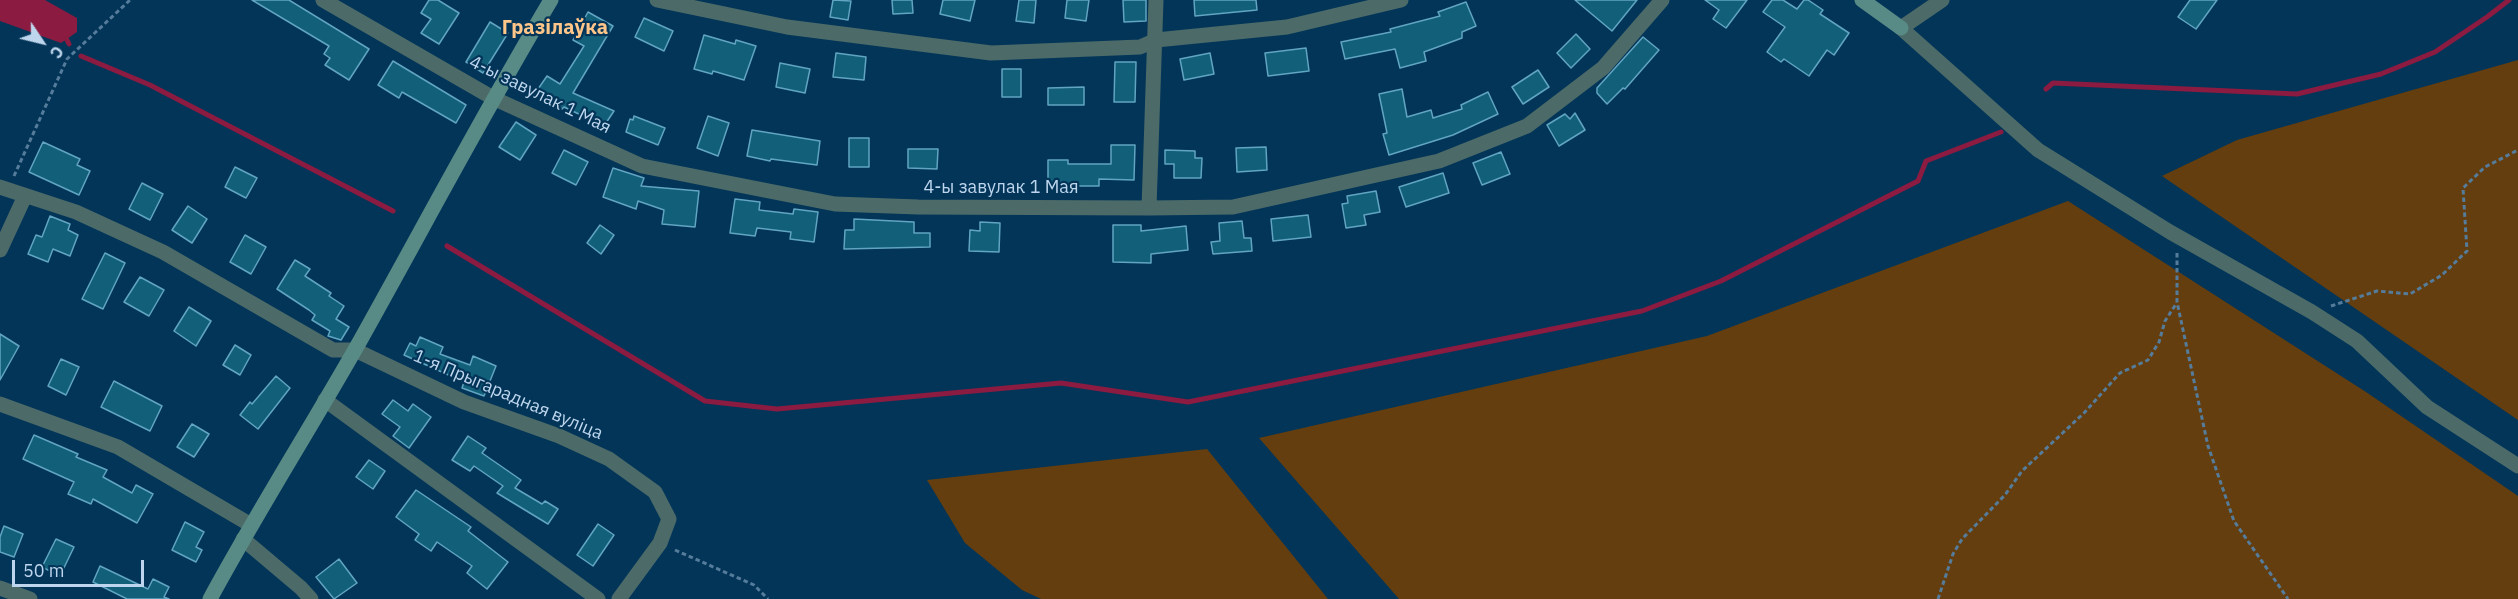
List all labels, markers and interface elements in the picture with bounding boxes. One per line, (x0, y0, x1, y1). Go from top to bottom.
north arrow (12, 12, 72, 72)
district label: Гразілаўка (502, 16, 608, 40)
text: С (46, 42, 68, 62)
street label: 4-ы завулак 1 Мая (466, 51, 614, 139)
street label: 4-ы завулак 1 Мая (923, 177, 1079, 199)
street label: 1-я Прыгарадная вуліца (410, 345, 606, 445)
scale bar (15, 548, 147, 586)
text: 50 m (23, 559, 65, 582)

